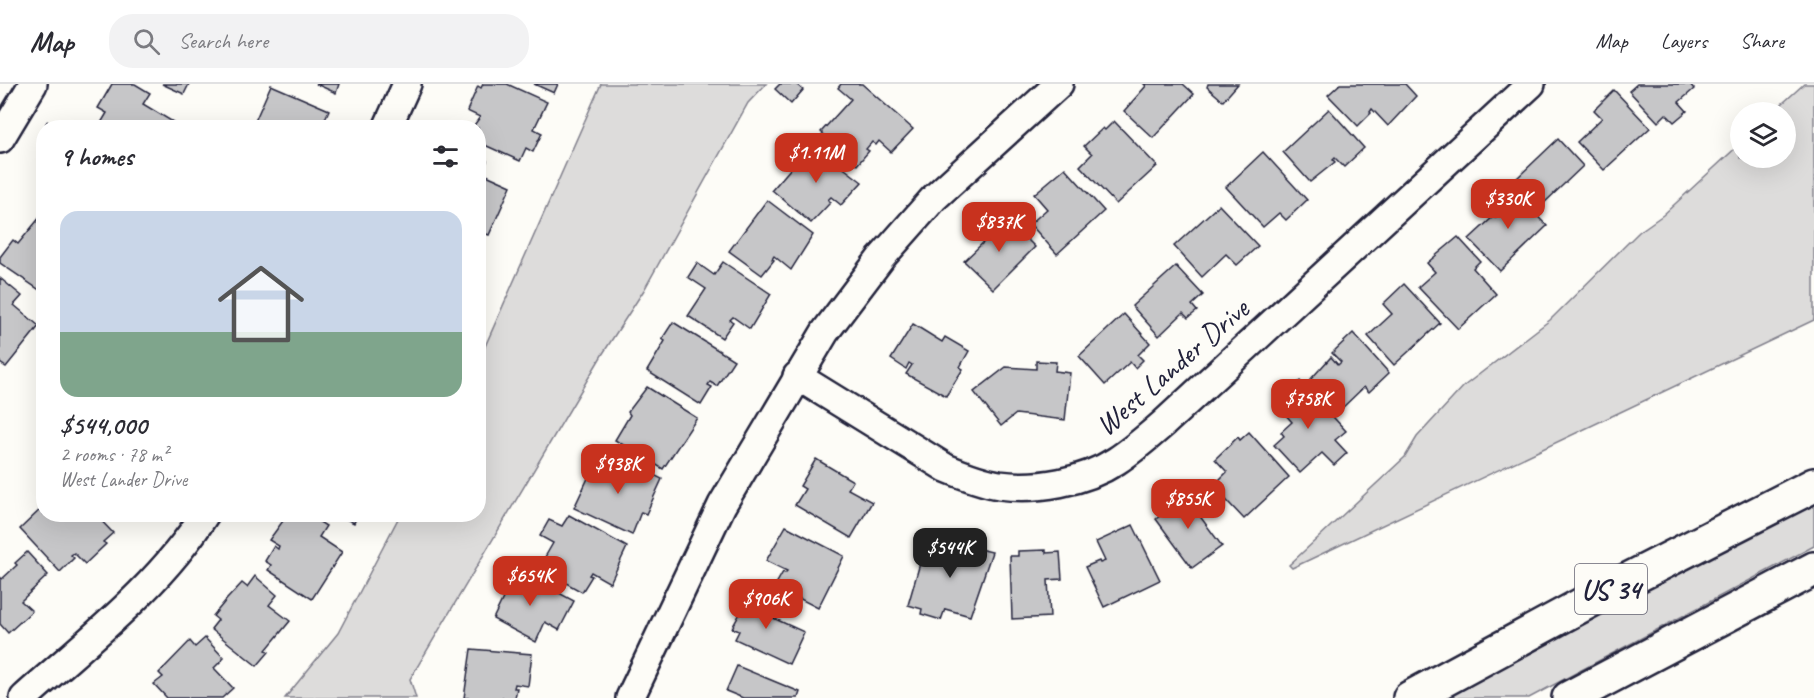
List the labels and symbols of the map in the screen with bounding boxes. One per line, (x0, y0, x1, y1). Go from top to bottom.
pin: $1.11M (767, 133, 865, 184)
pin: $330K (1466, 179, 1550, 230)
pin: $837K (957, 202, 1041, 253)
street label: West Lander Drive (1088, 289, 1258, 444)
pin: $758K (1266, 379, 1350, 430)
pin: $938K (576, 444, 660, 495)
pin: $855K (1146, 479, 1230, 530)
pin: $544K (908, 528, 992, 579)
pin: $654K (488, 556, 572, 607)
road number: US 34 (1575, 564, 1647, 614)
pin: $906K (724, 579, 808, 630)

